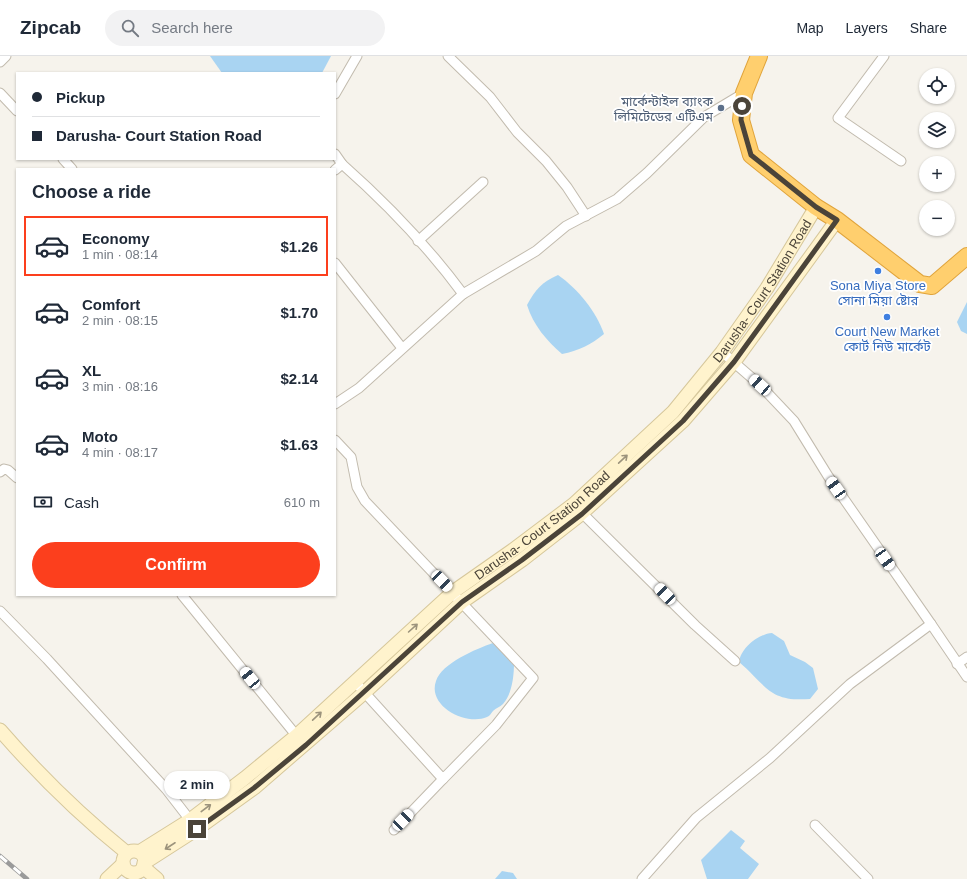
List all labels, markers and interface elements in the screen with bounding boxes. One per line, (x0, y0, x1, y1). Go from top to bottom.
search box (105, 10, 385, 46)
text: Zipcab (20, 17, 81, 38)
icon: search (119, 17, 141, 39)
text: Search here (151, 19, 233, 36)
text: Map (796, 20, 824, 36)
text: Layers (846, 20, 888, 36)
text: Share (910, 20, 947, 36)
map controls (919, 68, 955, 236)
button: locate (919, 68, 955, 104)
text: Pickup (56, 89, 105, 106)
place label: মার্কেন্টাইল ব্যাংক লিমিটেডের এটিএম (613, 94, 714, 124)
route start (733, 97, 751, 115)
marker: মার্কেন্টাইল ব্যাংক লিমিটেডের এটিএম (716, 103, 726, 113)
button: layers (919, 112, 955, 148)
text: Darusha- Court Station Road (56, 127, 262, 144)
button: + (919, 156, 955, 192)
text: Choose a ride (32, 182, 151, 202)
button: − (919, 200, 955, 236)
street label: Darusha- Court Station Road (709, 217, 814, 365)
icon: car (34, 228, 70, 264)
text: Economy (82, 230, 150, 247)
text: $1.26 (280, 238, 318, 255)
text: 1 min · 08:14 (82, 247, 158, 262)
marker: Sona Miya Store সোনা মিয়া ষ্টোর (873, 266, 883, 276)
place label: Sona Miya Store সোনা মিয়া ষ্টোর (830, 278, 926, 308)
icon: car (34, 294, 70, 330)
text: Comfort (82, 296, 140, 313)
text: $1.70 (280, 304, 318, 321)
marker: Court New Market কোর্ট নিউ মার্কেট (882, 312, 892, 322)
text: 2 min · 08:15 (82, 313, 158, 328)
place label: Court New Market কোর্ট নিউ মার্কেট (835, 324, 940, 354)
icon: car (34, 360, 70, 396)
text: XL (82, 362, 101, 379)
text: $2.14 (280, 370, 318, 387)
car (747, 373, 773, 397)
text: 3 min · 08:16 (82, 379, 158, 394)
icon: car (34, 426, 70, 462)
text: Moto (82, 428, 118, 445)
text: $1.63 (280, 436, 318, 453)
text: 4 min · 08:17 (82, 445, 158, 460)
one-way arrow (618, 454, 628, 463)
street label: Darusha- Court Station Road (471, 467, 613, 582)
car (824, 475, 848, 501)
icon: cash (32, 491, 54, 513)
text: Cash (64, 494, 99, 511)
text: 610 m (284, 495, 320, 510)
button: Confirm (32, 542, 320, 588)
car (873, 546, 897, 572)
car (429, 568, 455, 594)
car (652, 581, 678, 607)
one-way arrow (408, 623, 418, 633)
car (238, 665, 262, 691)
one-way arrow (312, 711, 322, 721)
callout: 2 min (164, 771, 230, 799)
text: 2 min (180, 777, 214, 792)
one-way arrow (201, 804, 212, 812)
car (390, 807, 416, 833)
route end (188, 820, 206, 838)
one-way arrow (165, 842, 176, 850)

